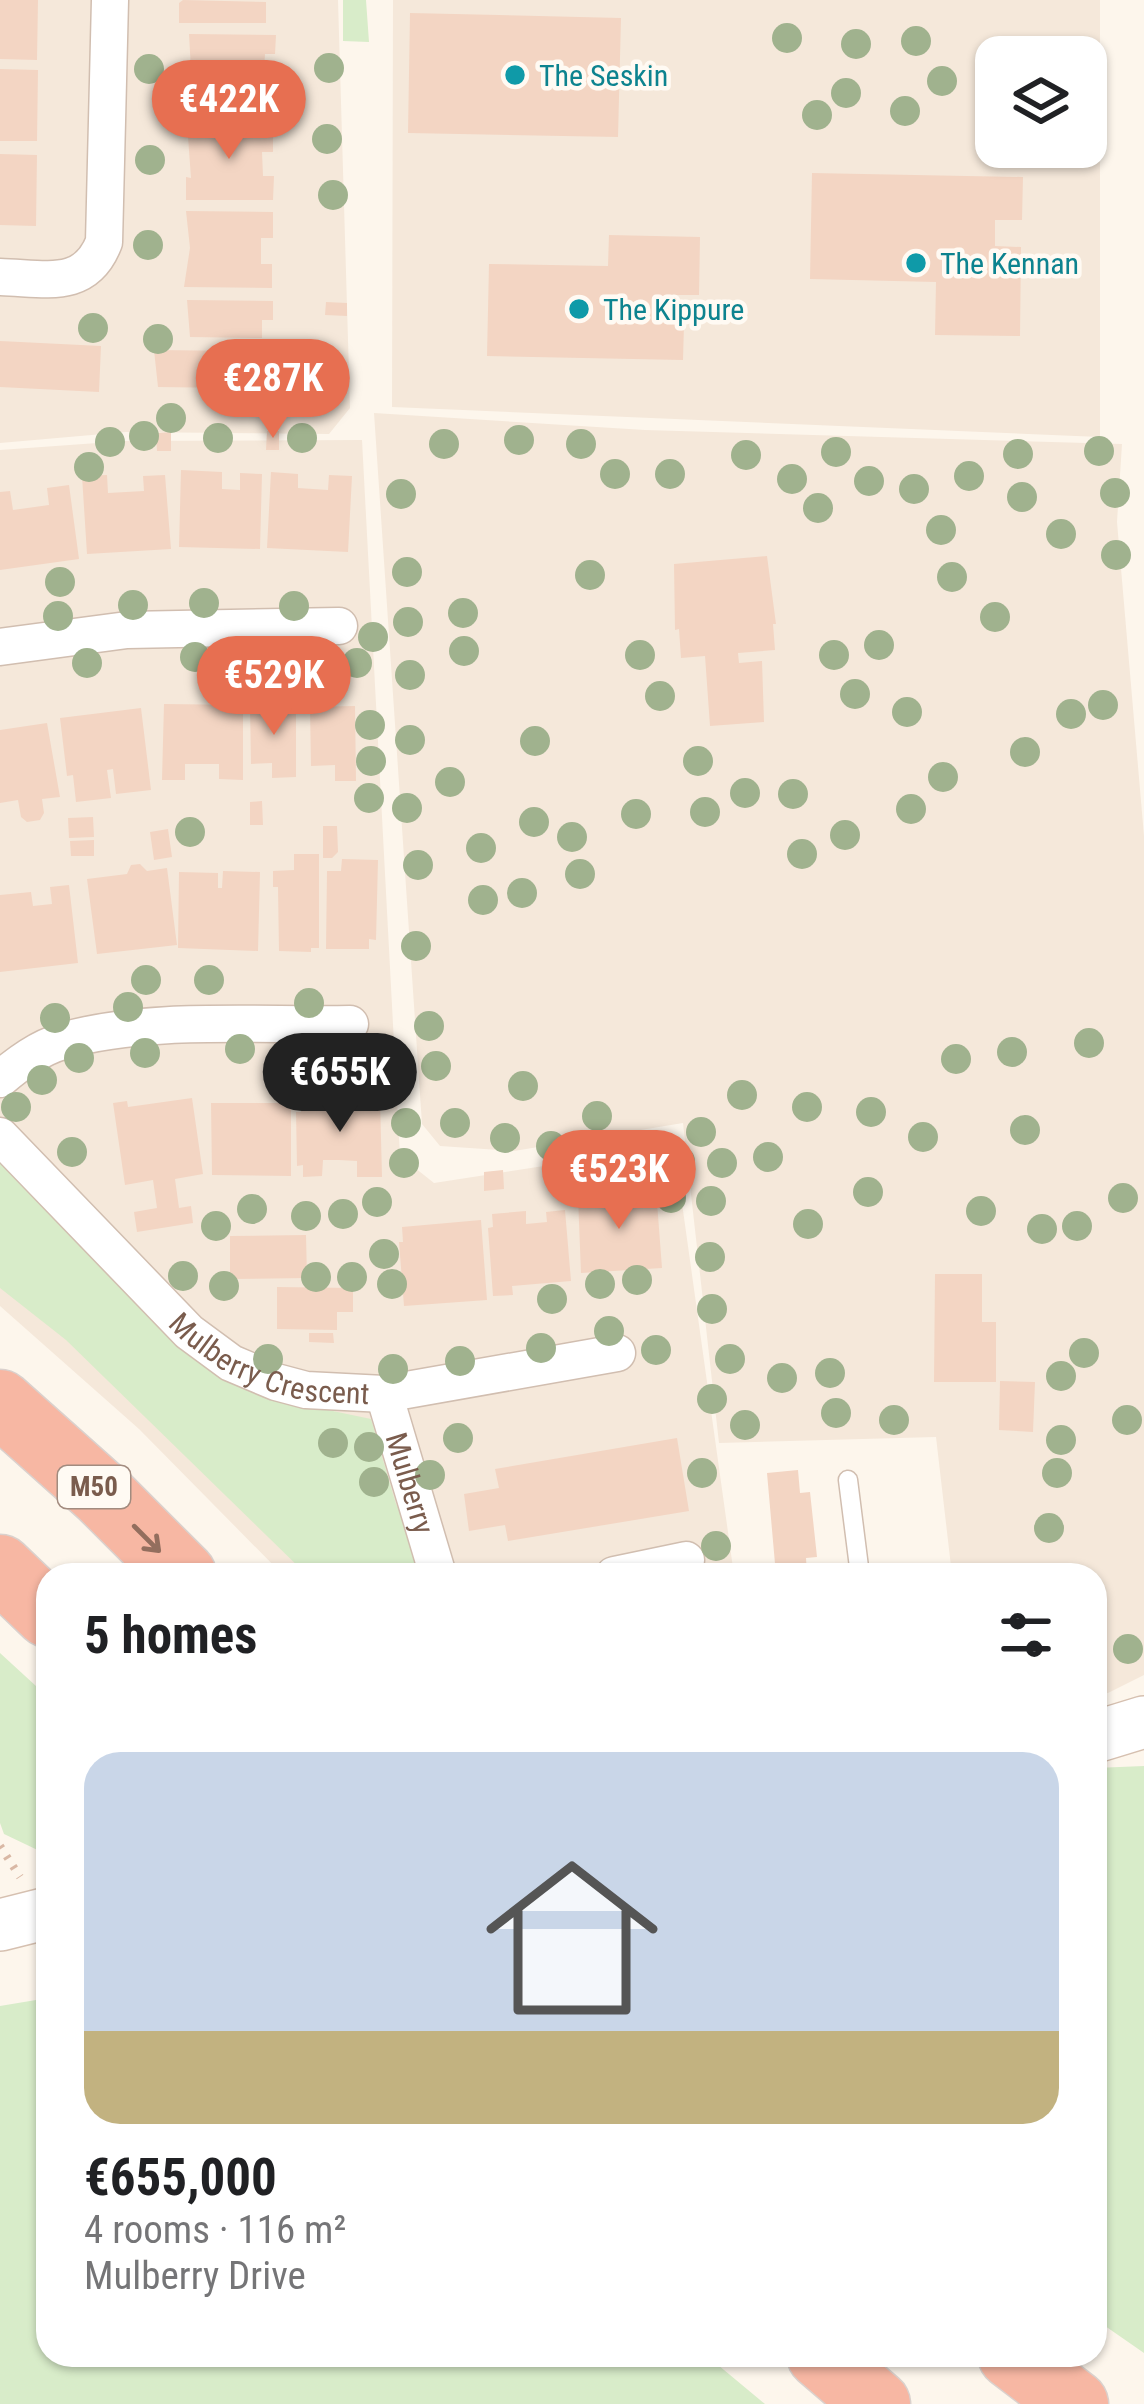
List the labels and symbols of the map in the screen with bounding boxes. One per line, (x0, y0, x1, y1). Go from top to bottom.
place label: The Seskin (539, 58, 668, 93)
pin: €422K (145, 60, 313, 162)
marker: The Seskin (502, 62, 528, 88)
place label: The Kennan (940, 246, 1079, 281)
marker: The Kennan (903, 250, 929, 276)
place label: The Kippure (603, 292, 744, 327)
marker: The Kippure (566, 296, 592, 322)
pin: €287K (189, 339, 357, 441)
pin: €529K (190, 636, 358, 738)
pin: €655K (256, 1033, 424, 1135)
pin: €523K (535, 1130, 703, 1232)
street label: Mulberry Crescent (162, 1305, 370, 1411)
street label: Mulberry (379, 1428, 442, 1538)
road number: M50 (58, 1466, 130, 1508)
one-way arrow (132, 1524, 162, 1554)

